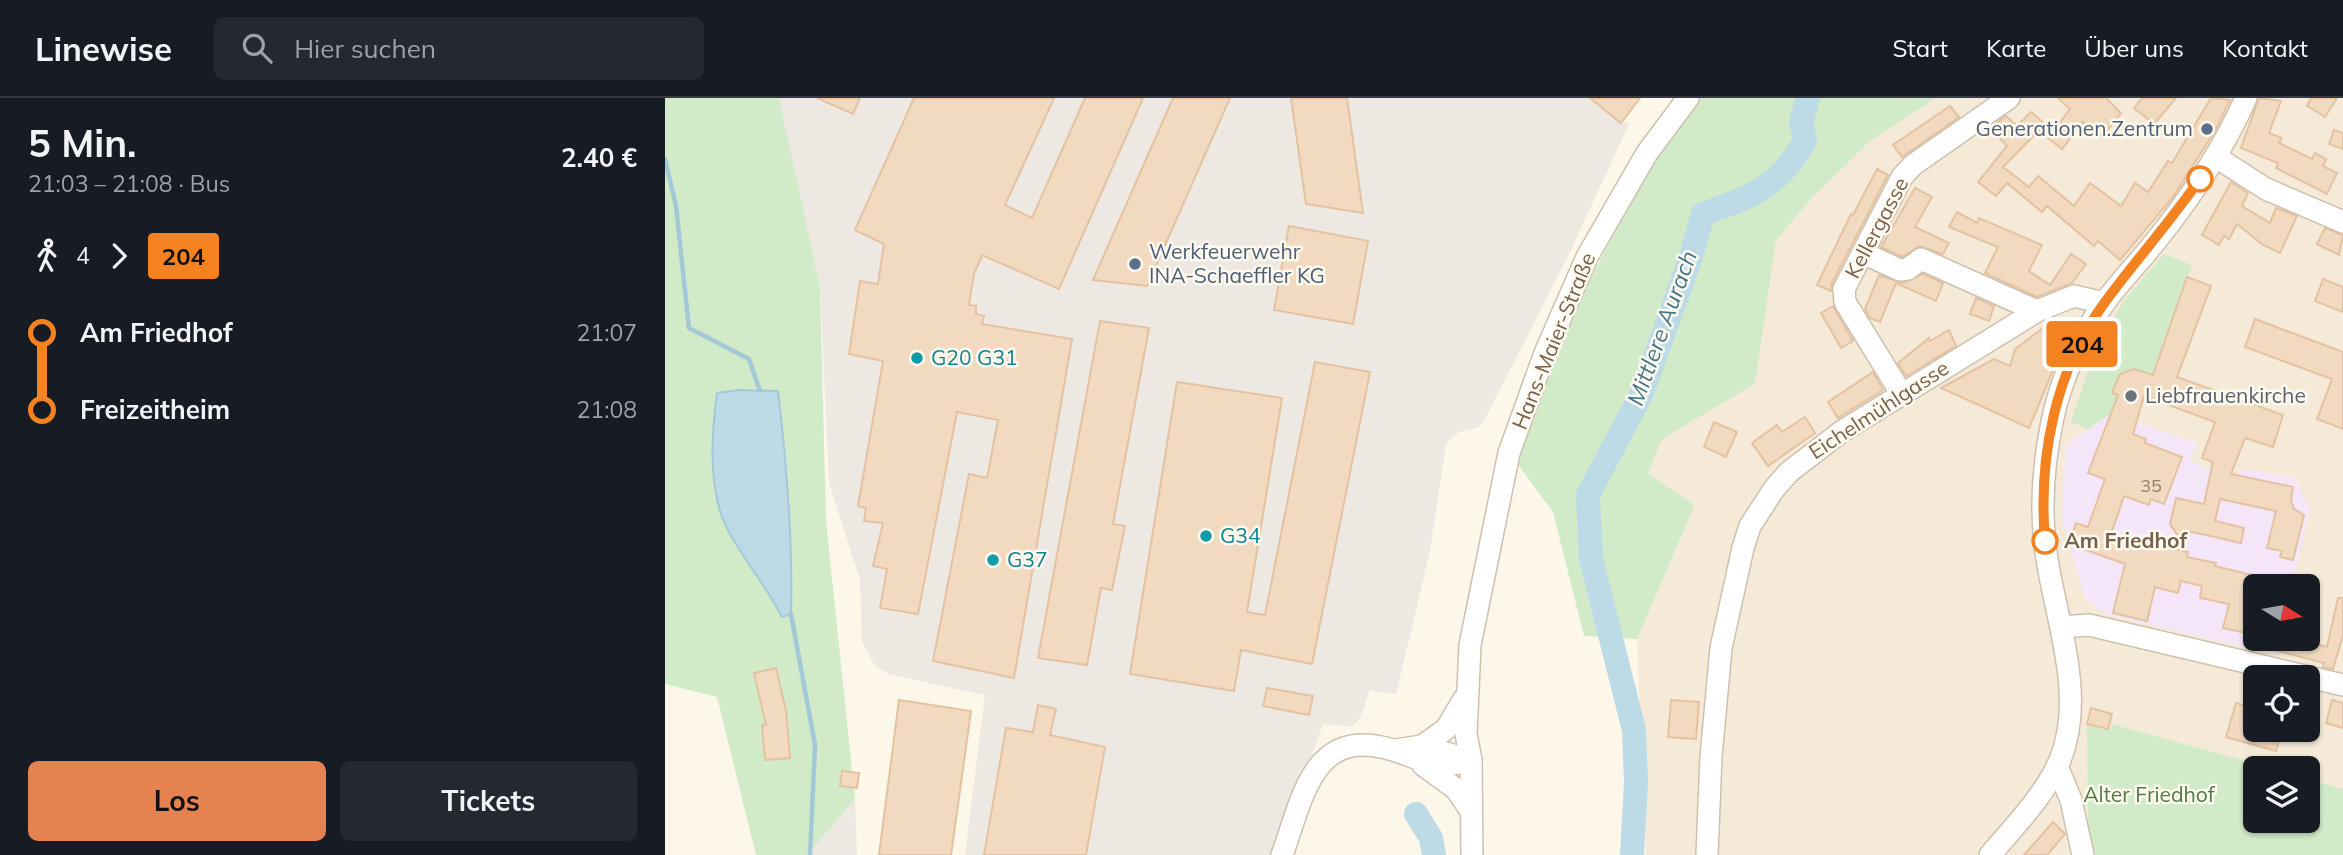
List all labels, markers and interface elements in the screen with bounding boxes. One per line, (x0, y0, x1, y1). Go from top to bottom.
search box (214, 17, 704, 80)
text: Linewise (35, 28, 172, 69)
icon: search (238, 29, 276, 67)
text: Hier suchen (294, 32, 436, 65)
text: Start (1892, 33, 1948, 63)
text: Karte (1986, 33, 2046, 63)
text: Über uns (2084, 33, 2184, 63)
text: Kontakt (2222, 33, 2308, 63)
place label: Generationen.Zentrum (1976, 115, 2193, 141)
text: 5 Min. (28, 119, 137, 167)
marker: Generationen.Zentrum (2199, 121, 2215, 137)
text: 2.40 € (561, 141, 637, 174)
unlabelled marker (2187, 166, 2213, 192)
text: 21:03 – 21:08 · Bus (28, 169, 230, 198)
street label: Kellergasse (1839, 172, 1914, 283)
icon: walk (28, 237, 66, 275)
icon: forward (100, 237, 138, 275)
place label: Werkfeuerwehr INA-Schaeffler KG (1149, 238, 1325, 288)
text: 4 (76, 241, 90, 270)
text: 204 (162, 241, 205, 271)
water label: Mittlere Aurach (1620, 246, 1703, 409)
street label: Hans-Maier-Straße (1506, 248, 1600, 433)
marker: Werkfeuerwehr INA-Schaeffler KG (1127, 256, 1143, 272)
text: Am Friedhof (80, 316, 233, 349)
text: 21:07 (577, 318, 637, 347)
line badge: 204 (2042, 321, 2122, 367)
text: 204 (2060, 329, 2104, 359)
place label: G20 G31 (931, 344, 1018, 370)
marker: G20 G31 (909, 350, 925, 366)
street label: Eichelmühlgasse (1804, 354, 1953, 464)
place label: Liebfrauenkirche (2145, 382, 2306, 408)
marker: Liebfrauenkirche (2123, 388, 2139, 404)
text: Freizeitheim (80, 393, 230, 426)
text: 21:08 (577, 395, 637, 424)
house number: 35 (2140, 474, 2162, 497)
place label: G34 (1220, 522, 1261, 548)
place label: Am Friedhof (2064, 527, 2188, 553)
marker: G34 (1198, 528, 1214, 544)
marker: Am Friedhof (2032, 528, 2058, 554)
place label: G37 (1007, 546, 1048, 572)
marker: G37 (985, 552, 1001, 568)
north arrow (2243, 574, 2321, 651)
map controls (2243, 574, 2320, 833)
button: locate (2243, 665, 2320, 742)
button: layers (2243, 756, 2320, 833)
button: Los (28, 761, 326, 841)
button: Tickets (340, 761, 637, 841)
park label: Alter Friedhof (2083, 781, 2216, 807)

